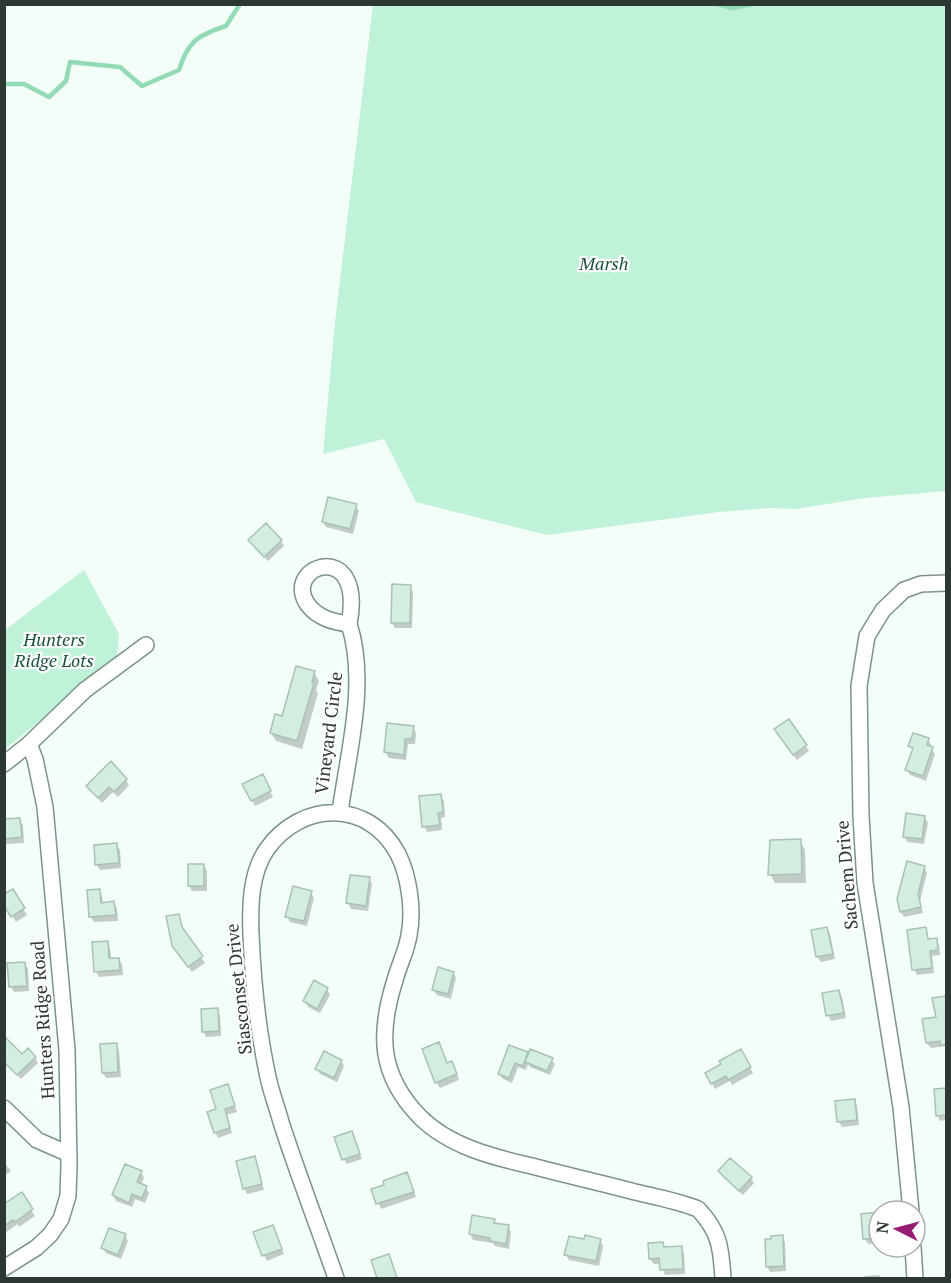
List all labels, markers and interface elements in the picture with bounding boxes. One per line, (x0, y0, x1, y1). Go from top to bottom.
park label: Marsh (578, 251, 629, 275)
park label: Hunters Ridge Lots (13, 627, 94, 672)
street label: Vineyard Circle (309, 670, 347, 796)
street label: Sachem Drive (829, 819, 863, 931)
street label: Siasconset Drive (219, 922, 257, 1056)
street label: Hunters Ridge Road (24, 940, 60, 1100)
north arrow (867, 1199, 927, 1259)
text: N (871, 1220, 894, 1235)

